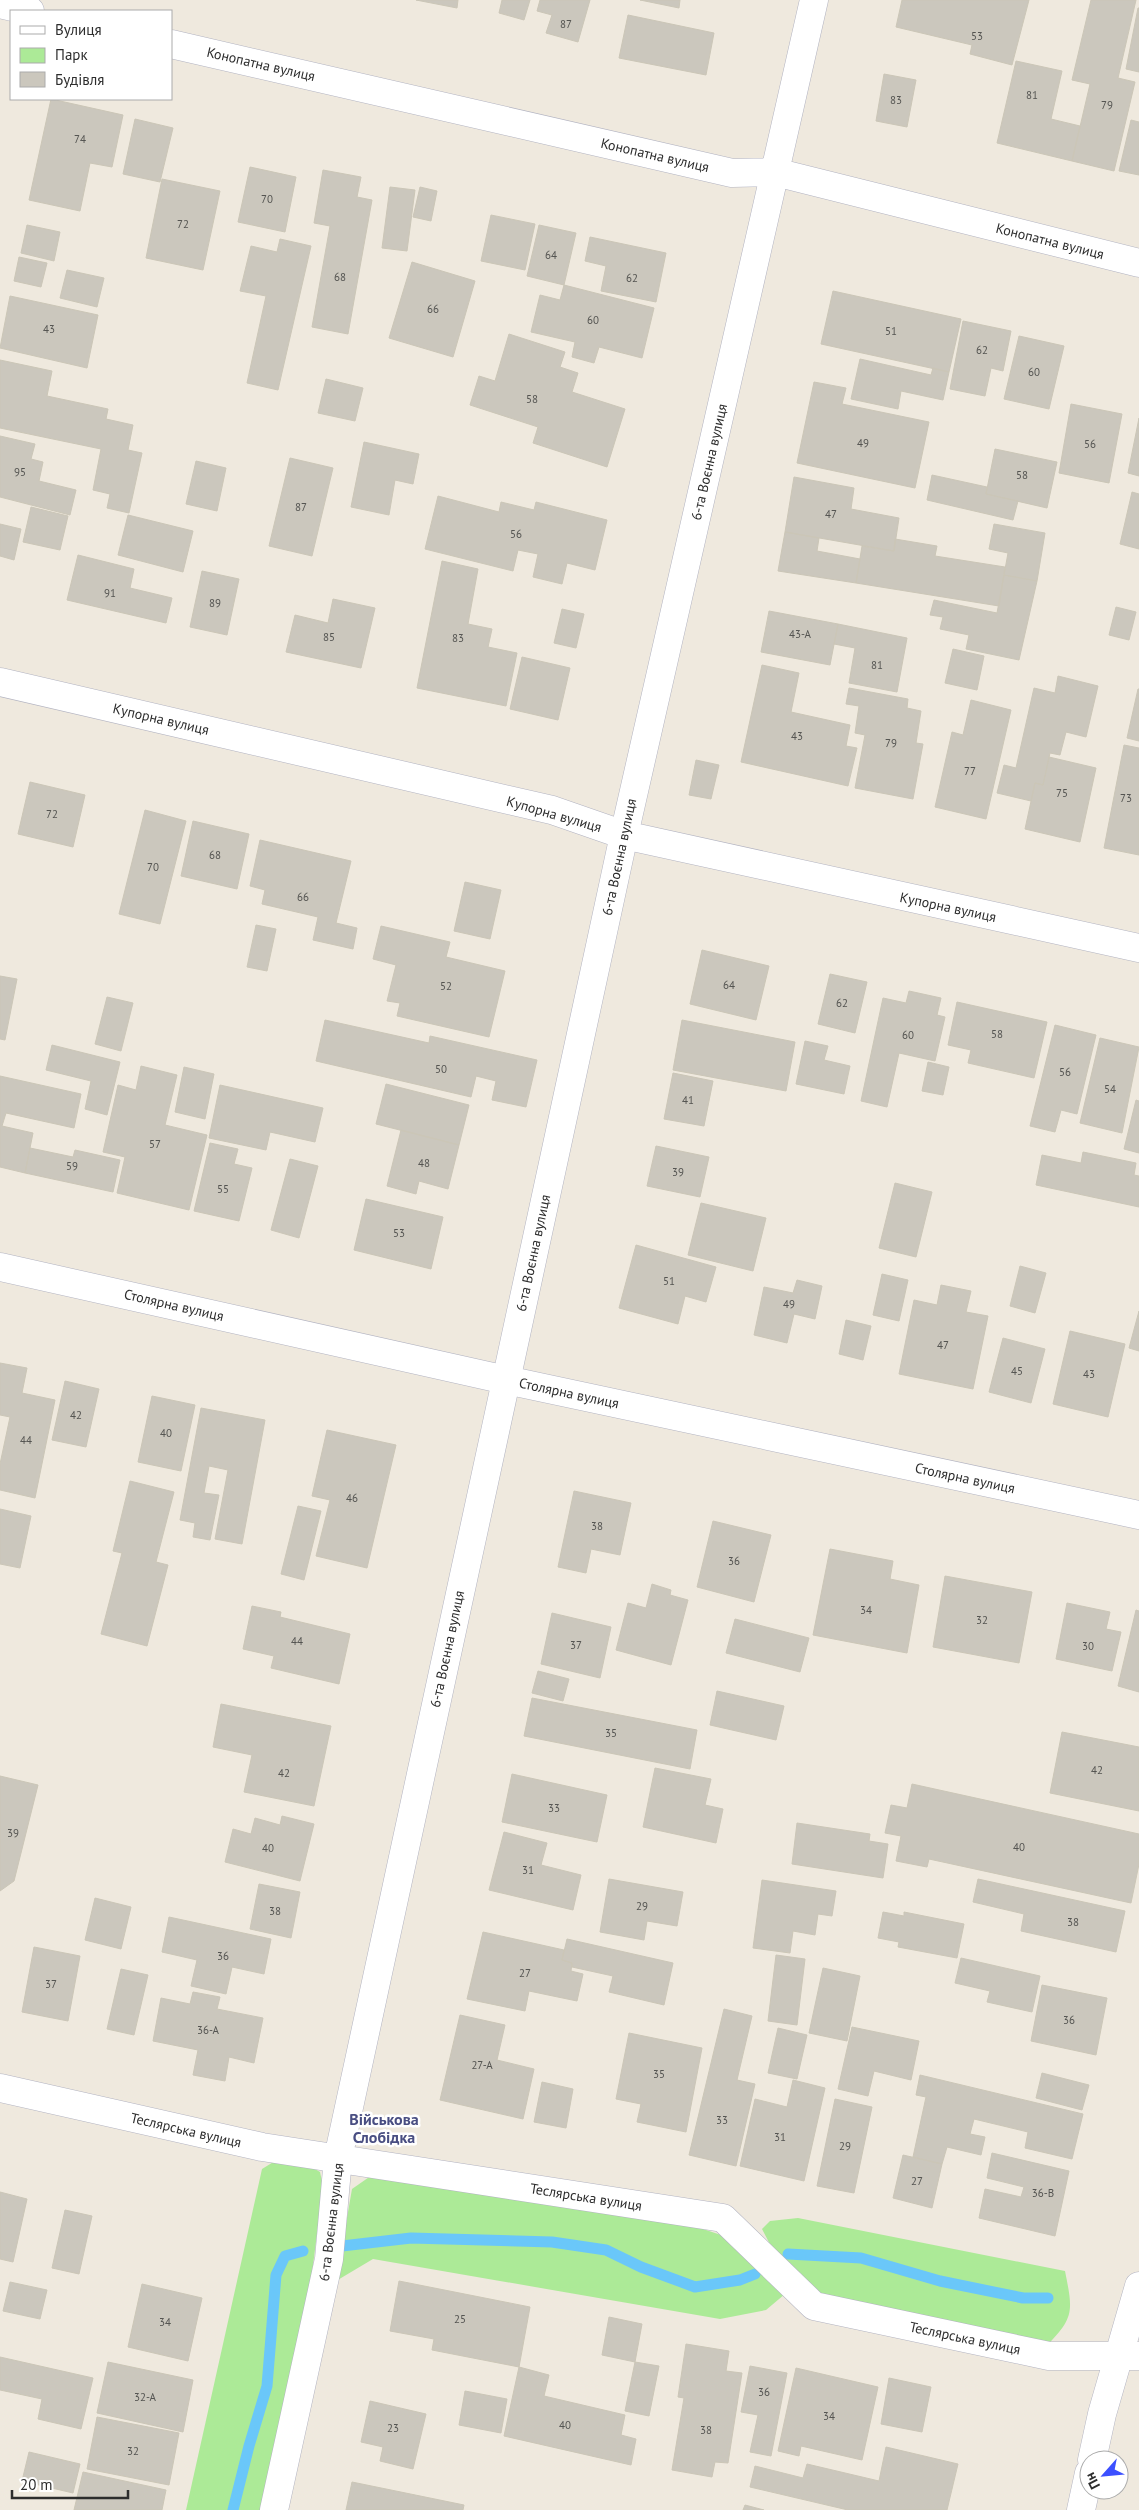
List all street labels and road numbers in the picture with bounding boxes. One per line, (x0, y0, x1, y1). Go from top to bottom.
street label: Конопатна вулиця (205, 43, 317, 85)
street label: Конопатна вулиця (599, 134, 711, 176)
street label: Конопатна вулиця (994, 219, 1106, 263)
street label: 6-та Воєнна вулиця (687, 402, 731, 522)
street label: Купорна вулиця (111, 699, 211, 739)
street label: Купорна вулиця (504, 792, 604, 836)
street label: 6-та Воєнна вулиця (598, 797, 640, 917)
street label: Купорна вулиця (898, 888, 998, 926)
street label: 6-та Воєнна вулиця (512, 1193, 554, 1313)
street label: Столярна вулиця (122, 1285, 226, 1325)
street label: Столярна вулиця (517, 1374, 621, 1412)
street label: Столярна вулиця (913, 1459, 1017, 1497)
street label: 6-та Воєнна вулиця (426, 1589, 468, 1709)
street label: Теслярська вулиця (129, 2109, 243, 2151)
street label: 6-та Воєнна вулиця (315, 2162, 347, 2282)
street label: Теслярська вулиця (529, 2179, 643, 2215)
street label: Теслярська вулиця (908, 2317, 1022, 2359)

